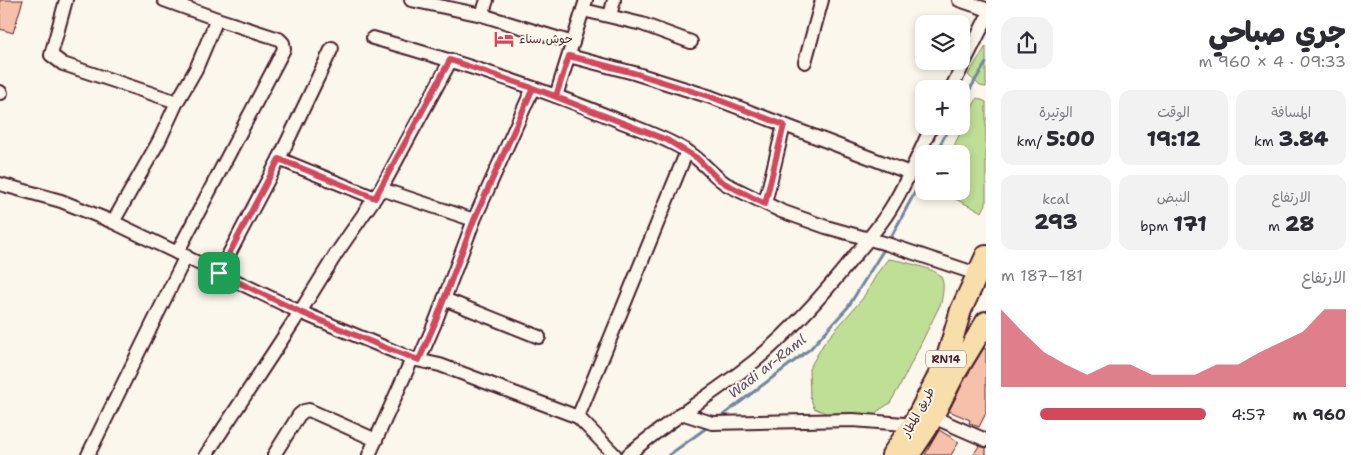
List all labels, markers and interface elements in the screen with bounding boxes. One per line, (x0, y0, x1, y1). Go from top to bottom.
text: جري صباحي (1209, 13, 1346, 51)
map controls (915, 15, 970, 200)
button: layers (915, 15, 970, 70)
button: share (1001, 17, 1053, 69)
hotel icon: حوش سناء (493, 28, 515, 50)
place label: حوش سناء (519, 31, 573, 47)
text: 09:33 · 4 × 960 m (1199, 51, 1346, 72)
button: + (915, 80, 970, 135)
text: الوتيرة (1039, 103, 1073, 121)
text: الوقت (1157, 103, 1190, 121)
text: المسافة (1271, 103, 1311, 121)
text: 5:00 (1046, 125, 1095, 153)
text: 19:12 (1147, 125, 1201, 153)
text: 3.84 (1279, 125, 1328, 153)
text: /km (1017, 132, 1046, 150)
text: km (1254, 132, 1279, 150)
button: − (915, 145, 970, 200)
text: النبض (1157, 188, 1190, 206)
text: الارتفاع (1272, 188, 1311, 206)
text: kcal (1042, 190, 1069, 208)
text: 293 (1034, 208, 1078, 236)
text: 171 (1173, 210, 1207, 238)
text: 28 (1285, 210, 1314, 238)
text: bpm (1140, 217, 1173, 235)
text: m (1268, 217, 1285, 235)
pin (198, 252, 240, 294)
icon: arrive (205, 259, 233, 287)
text: 181–187 m (1001, 265, 1083, 286)
text: الارتفاع (1301, 267, 1346, 288)
water label: Wadi ar-Raml (724, 330, 810, 402)
road number: RN14 (926, 350, 966, 368)
street label: طريق المطار (897, 384, 938, 441)
text: 4:57 (1231, 404, 1266, 425)
text: 960 m (1293, 404, 1346, 425)

